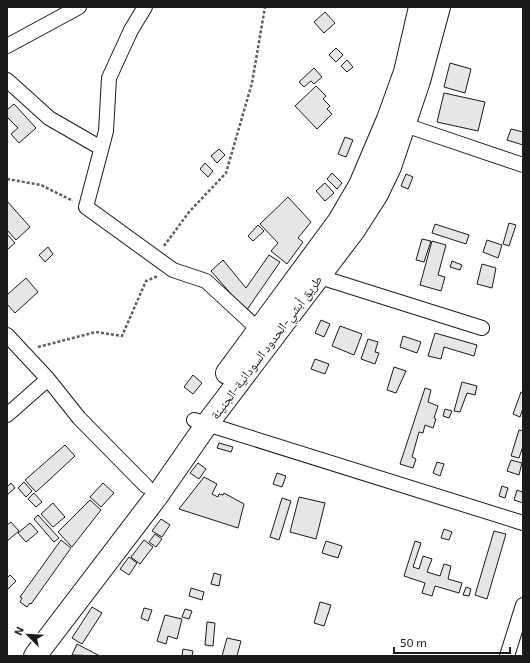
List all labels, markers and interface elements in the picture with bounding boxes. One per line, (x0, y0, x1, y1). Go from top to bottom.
street label: طريق أبشي-الحدود السودانية-الجنينة (207, 272, 328, 424)
north arrow (8, 615, 48, 655)
text: N (11, 624, 26, 637)
scale bar (394, 629, 510, 655)
text: 50 m (400, 635, 427, 649)

